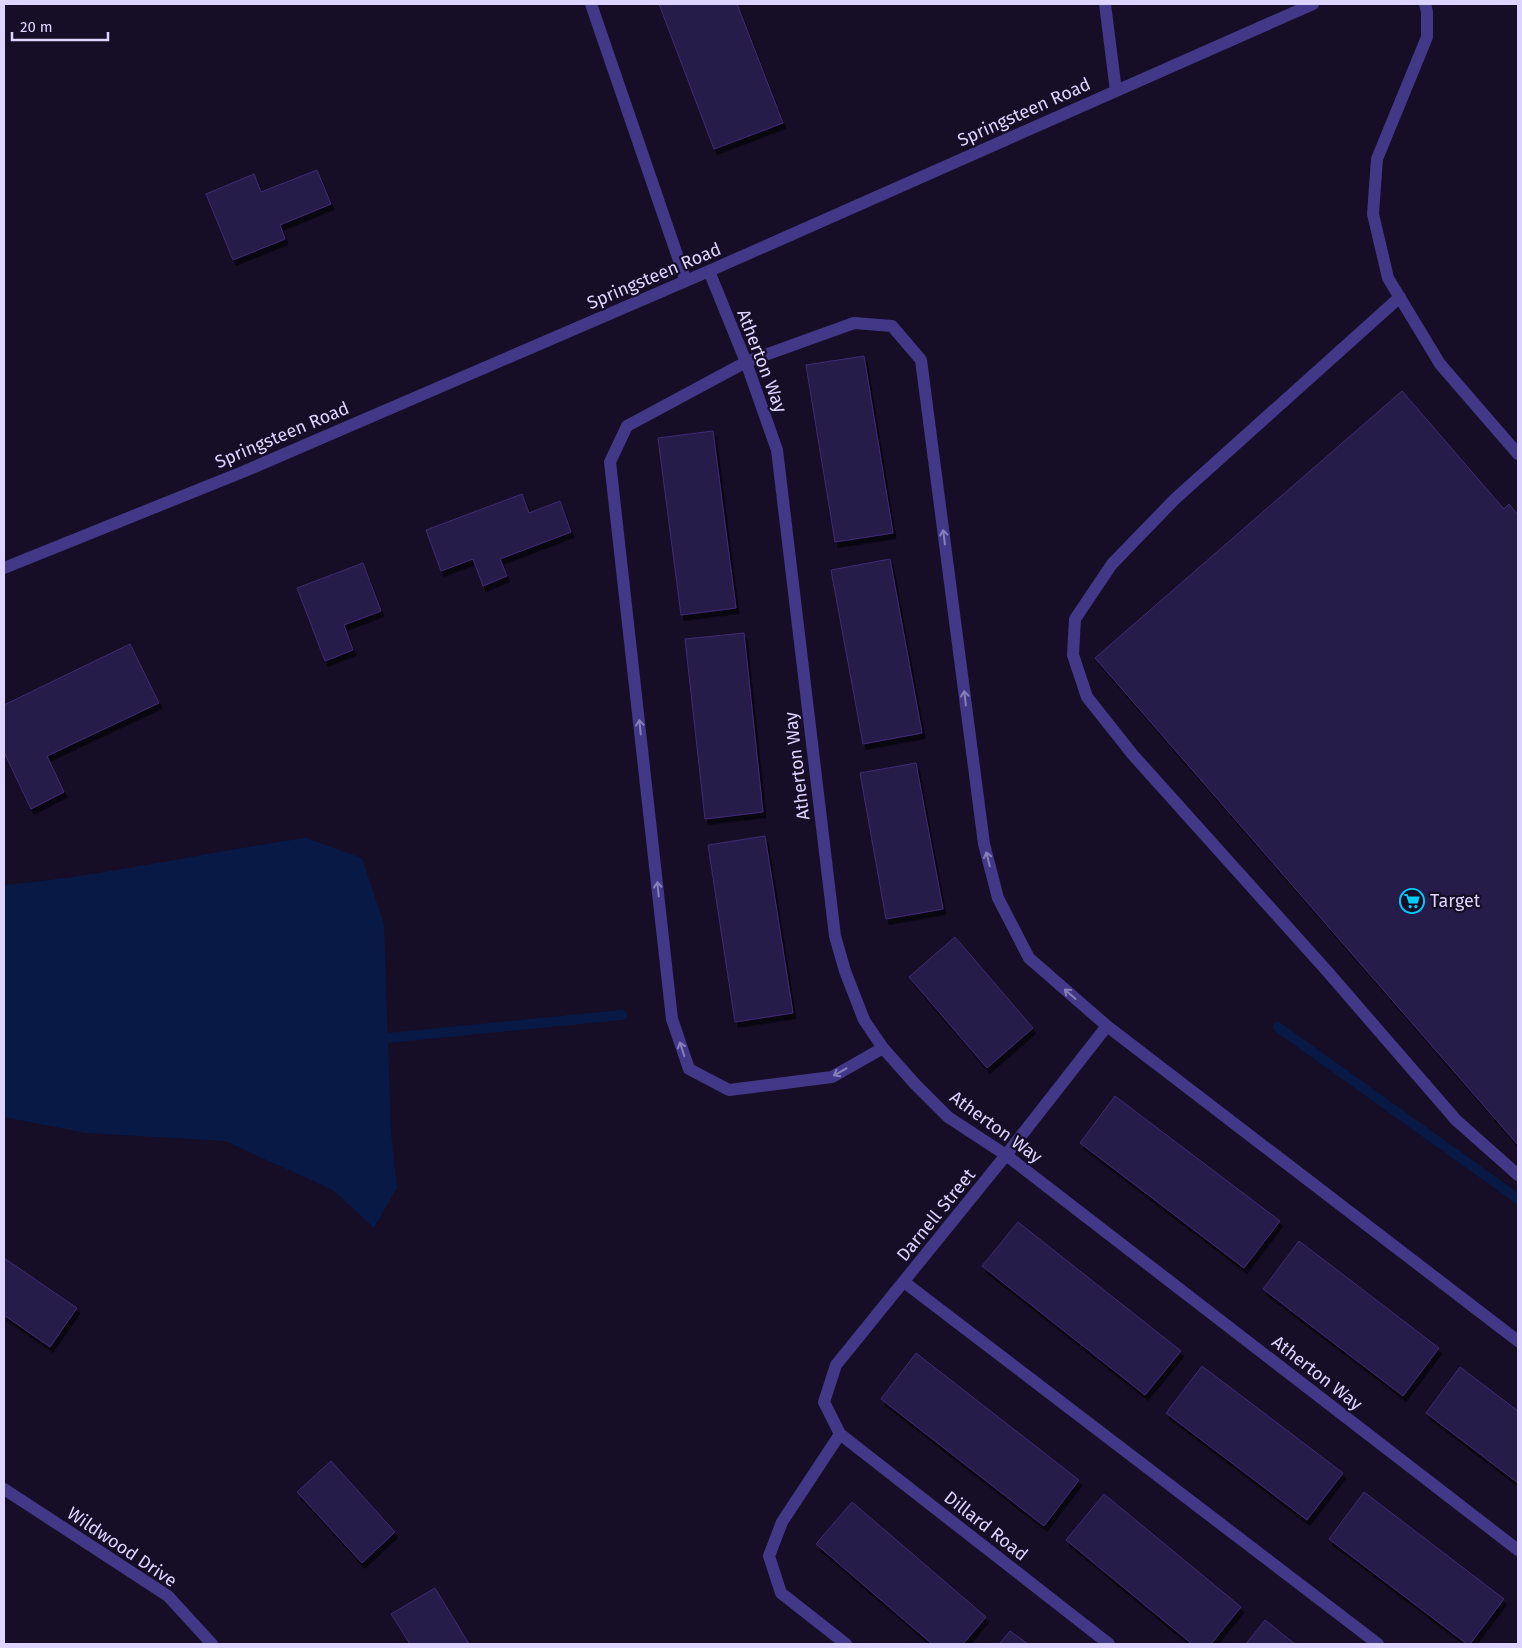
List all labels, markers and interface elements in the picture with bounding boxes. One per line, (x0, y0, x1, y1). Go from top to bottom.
scale bar (12, 10, 109, 42)
text: 20 m (20, 18, 53, 36)
street label: Springsteen Road (954, 73, 1094, 151)
street label: Springsteen Road (584, 238, 724, 314)
street label: Atherton Way (732, 306, 792, 416)
street label: Springsteen Road (212, 397, 352, 473)
one-way arrow (939, 529, 949, 545)
one-way arrow (960, 691, 970, 707)
street label: Atherton Way (779, 710, 815, 821)
one-way arrow (635, 719, 645, 735)
one-way arrow (982, 852, 992, 868)
one-way arrow (653, 881, 663, 897)
supermarket icon: Target (1399, 888, 1425, 914)
place label: Target (1430, 890, 1481, 912)
one-way arrow (1064, 989, 1077, 1000)
one-way arrow (677, 1041, 686, 1057)
one-way arrow (833, 1067, 848, 1077)
street label: Atherton Way (945, 1086, 1047, 1168)
street label: Darnell Street (892, 1164, 980, 1266)
street label: Atherton Way (1267, 1331, 1367, 1415)
street label: Dillard Road (940, 1486, 1032, 1566)
street label: Wildwood Drive (63, 1502, 181, 1592)

